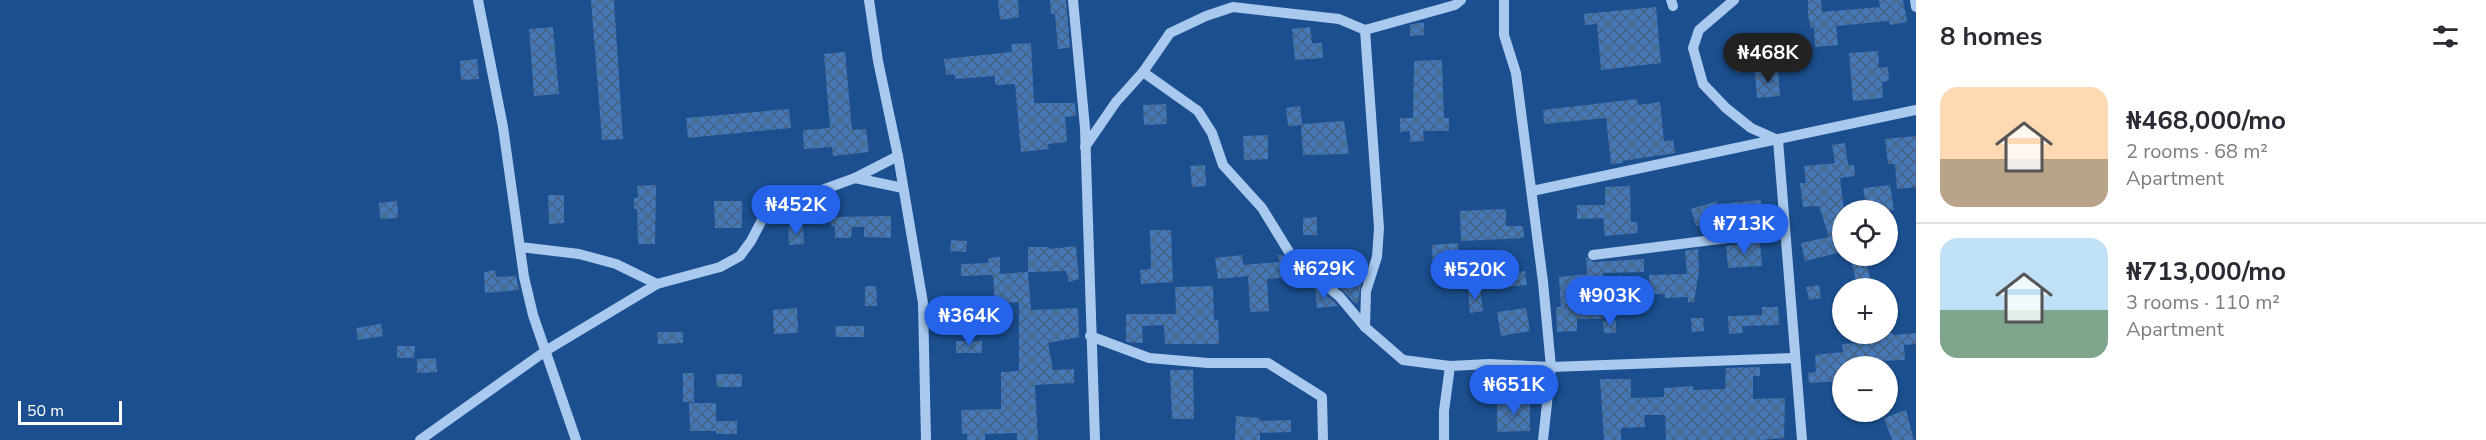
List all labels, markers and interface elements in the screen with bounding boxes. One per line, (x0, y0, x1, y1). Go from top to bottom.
text: 8 homes (1940, 19, 2042, 54)
icon: filters (2429, 20, 2462, 53)
pin: ₦468K (1726, 33, 1810, 84)
text: ₦468K (1737, 39, 1799, 66)
text: ₦468,000/mo (2126, 103, 2286, 138)
icon: home (1988, 111, 2060, 183)
text: 2 rooms · 68 m² (2126, 138, 2268, 165)
text: Apartment (2126, 165, 2224, 192)
pin: ₦452K (754, 185, 838, 236)
text: ₦452K (765, 191, 827, 218)
map controls (1832, 200, 1898, 422)
button: locate (1832, 200, 1898, 266)
pin: ₦713K (1702, 204, 1786, 255)
text: ₦713K (1713, 210, 1775, 237)
pin: ₦629K (1282, 249, 1366, 300)
pin: ₦520K (1433, 250, 1517, 301)
text: ₦713,000/mo (2126, 254, 2286, 289)
text: ₦629K (1293, 255, 1355, 282)
text: ₦520K (1444, 256, 1506, 283)
icon: home (1988, 262, 2060, 334)
pin: ₦903K (1568, 276, 1652, 327)
button: + (1832, 278, 1898, 344)
text: ₦903K (1579, 282, 1641, 309)
text: 3 rooms · 110 m² (2126, 289, 2280, 316)
pin: ₦364K (927, 296, 1011, 347)
text: ₦364K (938, 302, 1000, 329)
text: Apartment (2126, 316, 2224, 343)
button: − (1832, 356, 1898, 422)
pin: ₦651K (1472, 365, 1556, 416)
text: ₦651K (1483, 371, 1545, 398)
scale bar (18, 398, 122, 426)
text: 50 m (27, 400, 64, 422)

